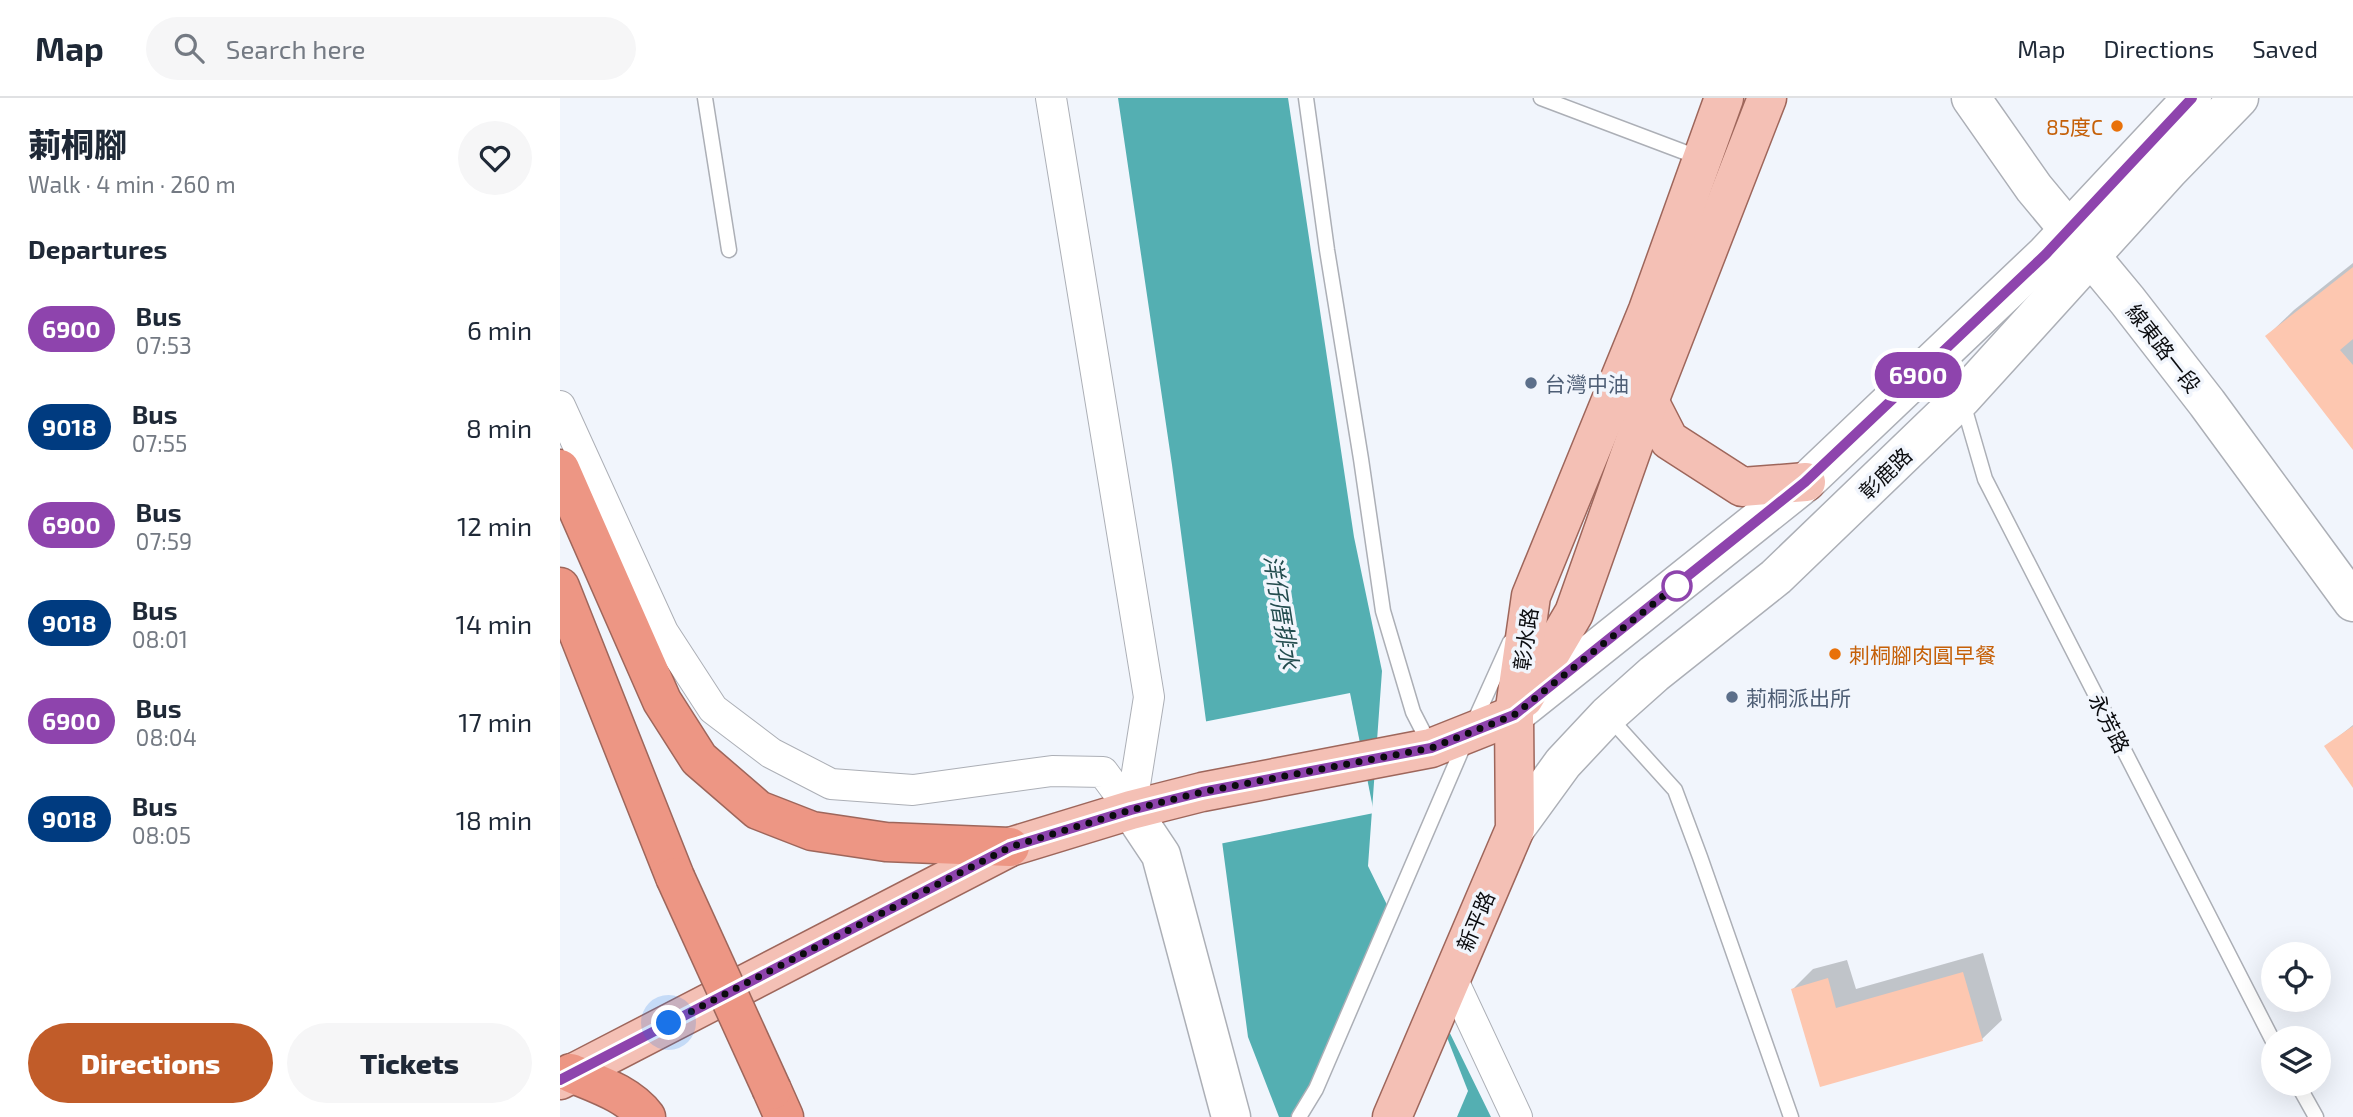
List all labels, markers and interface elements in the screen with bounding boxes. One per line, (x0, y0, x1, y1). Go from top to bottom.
search box (146, 17, 636, 80)
text: Map (35, 28, 104, 68)
icon: search (170, 29, 208, 67)
text: Search here (226, 33, 365, 64)
text: Map (2017, 34, 2065, 63)
text: Directions (2103, 34, 2214, 63)
text: Saved (2252, 34, 2318, 63)
place label: 85度C (2046, 114, 2103, 139)
marker: 85度C (2109, 118, 2125, 134)
button: heart (458, 121, 532, 195)
text: 莿桐腳 (28, 124, 127, 164)
text: Walk · 4 min · 260 m (28, 170, 236, 198)
text: Departures (28, 233, 167, 264)
street label: 線東路一段 (2122, 299, 2206, 397)
text: Bus (136, 300, 181, 331)
text: 6900 (42, 314, 101, 343)
text: 6 min (467, 314, 532, 345)
text: 07:53 (136, 331, 192, 359)
line badge: 6900 (1869, 352, 1967, 398)
text: 6900 (1889, 360, 1947, 389)
place label: 台灣中油 (1545, 371, 1629, 396)
marker: 台灣中油 (1523, 375, 1539, 391)
text: Bus (132, 398, 178, 429)
text: 9018 (42, 412, 97, 441)
text: 8 min (466, 412, 532, 443)
text: 07:55 (132, 429, 187, 457)
street label: 彰鹿路 (1854, 442, 1916, 504)
text: Bus (136, 496, 181, 527)
text: 6900 (42, 510, 101, 539)
text: 12 min (457, 510, 532, 541)
text: 07:59 (136, 527, 192, 555)
water label: 洋仔厝排水 (1259, 553, 1305, 672)
unlabelled marker (1662, 571, 1692, 601)
text: Bus (132, 594, 178, 625)
street label: 彰水路 (1508, 606, 1542, 672)
text: 9018 (42, 608, 97, 637)
text: 14 min (456, 608, 532, 639)
text: 08:01 (132, 625, 188, 653)
place label: 刺桐腳肉圓早餐 (1849, 642, 1996, 667)
marker: 刺桐腳肉圓早餐 (1827, 646, 1843, 662)
place label: 莿桐派出所 (1746, 685, 1851, 710)
marker: 莿桐派出所 (1724, 689, 1740, 705)
street label: 永芳路 (2085, 689, 2135, 757)
text: Bus (136, 692, 181, 723)
text: 6900 (42, 706, 101, 735)
text: 17 min (458, 706, 532, 737)
text: 08:04 (136, 723, 197, 751)
text: Bus (132, 790, 178, 821)
text: 9018 (42, 804, 97, 833)
text: 18 min (456, 804, 532, 835)
text: 08:05 (132, 821, 191, 849)
street label: 新平路 (1451, 887, 1499, 955)
map controls (2261, 942, 2331, 1096)
button: locate (2261, 942, 2331, 1012)
your location (651, 1005, 686, 1040)
button: Directions (28, 1023, 273, 1103)
button: Tickets (287, 1023, 532, 1103)
button: layers (2261, 1026, 2331, 1096)

